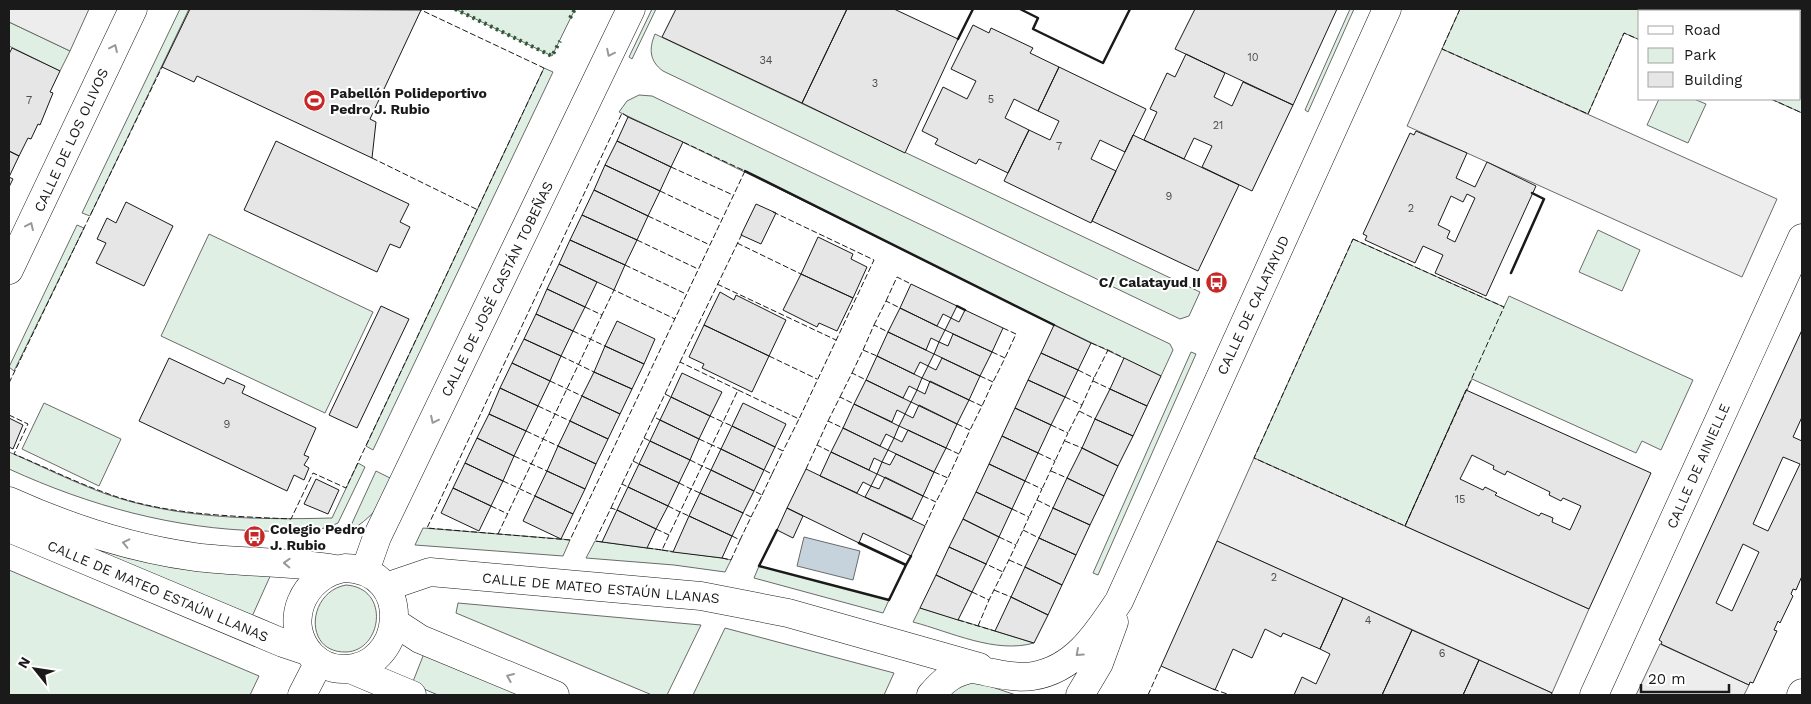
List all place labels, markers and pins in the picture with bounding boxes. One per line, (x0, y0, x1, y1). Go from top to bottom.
place label: Pabellón Polideportivo Pedro J. Rubio (330, 85, 487, 117)
sports icon: Pabellón Polideportivo Pedro J. Rubio (302, 89, 326, 113)
bus stop icon: C/ Calatayud II (1205, 270, 1229, 294)
place label: C/ Calatayud II (1099, 274, 1201, 290)
place label: Colegio Pedro J. Rubio (270, 521, 365, 553)
bus stop icon: Colegio Pedro J. Rubio (242, 525, 266, 549)

